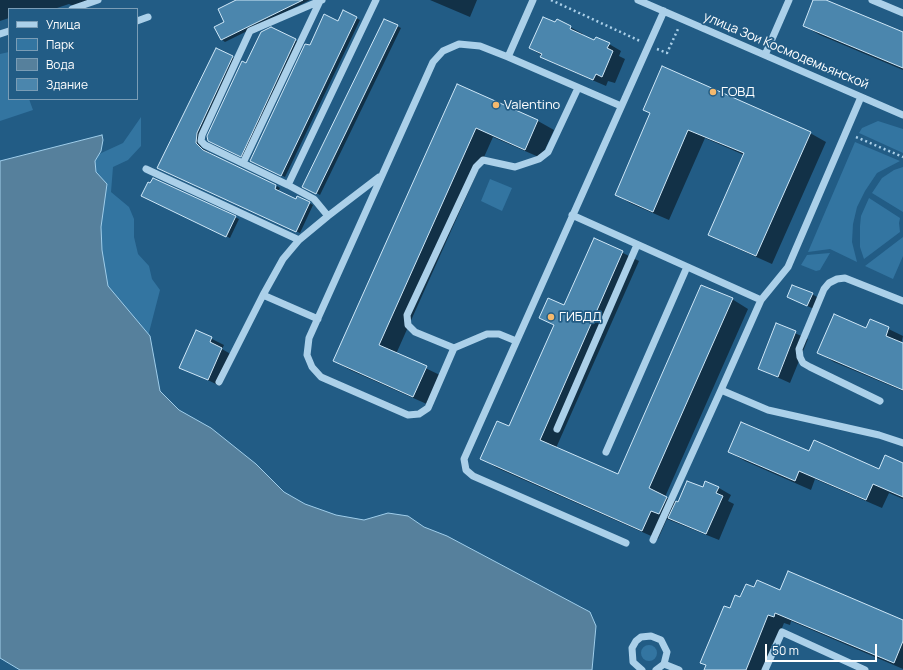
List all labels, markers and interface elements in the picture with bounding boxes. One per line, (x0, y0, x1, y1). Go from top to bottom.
legend (8, 8, 138, 100)
street label: улица Зои Космодемьянской (701, 9, 871, 93)
text: Улица (46, 16, 80, 33)
text: Парк (46, 36, 74, 53)
text: Вода (46, 56, 74, 73)
text: Здание (46, 76, 88, 93)
place label: ГОВД (721, 84, 755, 100)
marker: ГОВД (708, 87, 718, 97)
place label: Valentino (504, 97, 560, 113)
marker: Valentino (491, 100, 501, 110)
place label: ГИБДД (559, 309, 602, 325)
marker: ГИБДД (546, 312, 556, 322)
scale bar (767, 636, 879, 662)
text: 50 m (772, 642, 799, 659)

